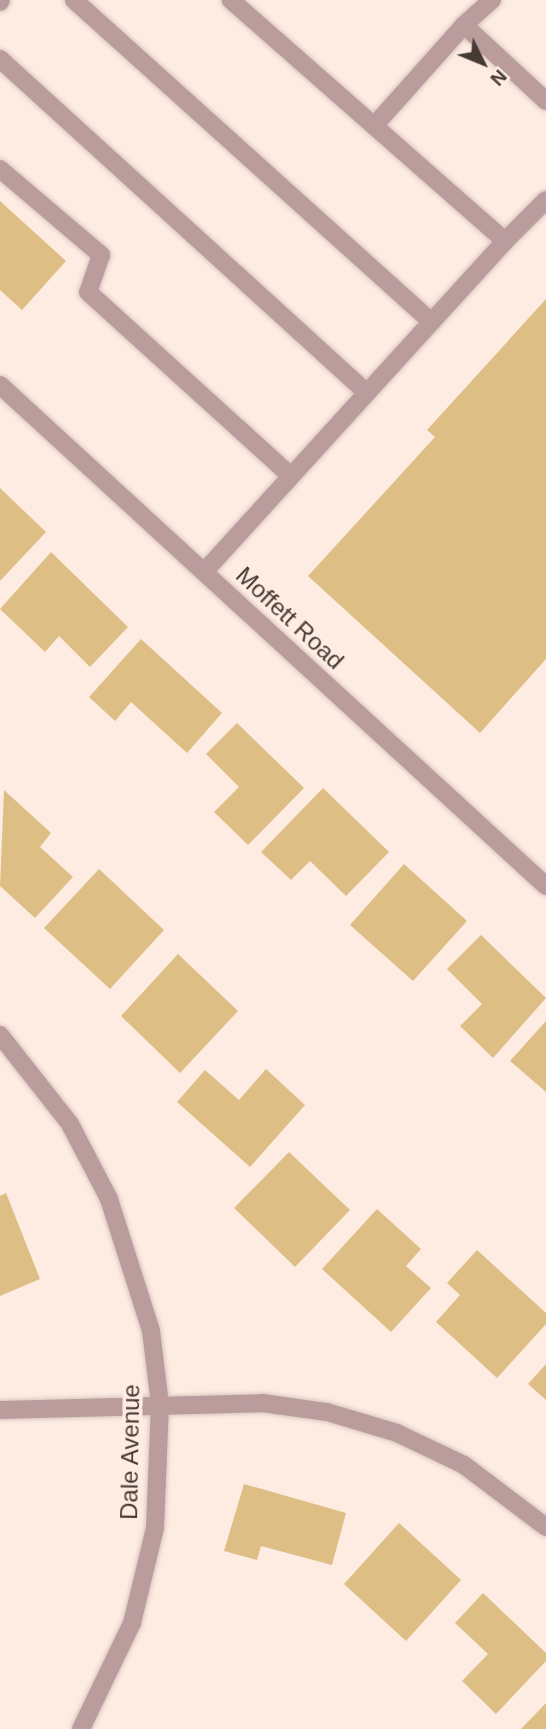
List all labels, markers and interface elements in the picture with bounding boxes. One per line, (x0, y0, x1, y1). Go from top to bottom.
north arrow (448, 28, 518, 98)
text: N (486, 65, 511, 90)
street label: Moffett Road (230, 561, 350, 675)
street label: Dale Avenue (114, 1383, 146, 1521)

